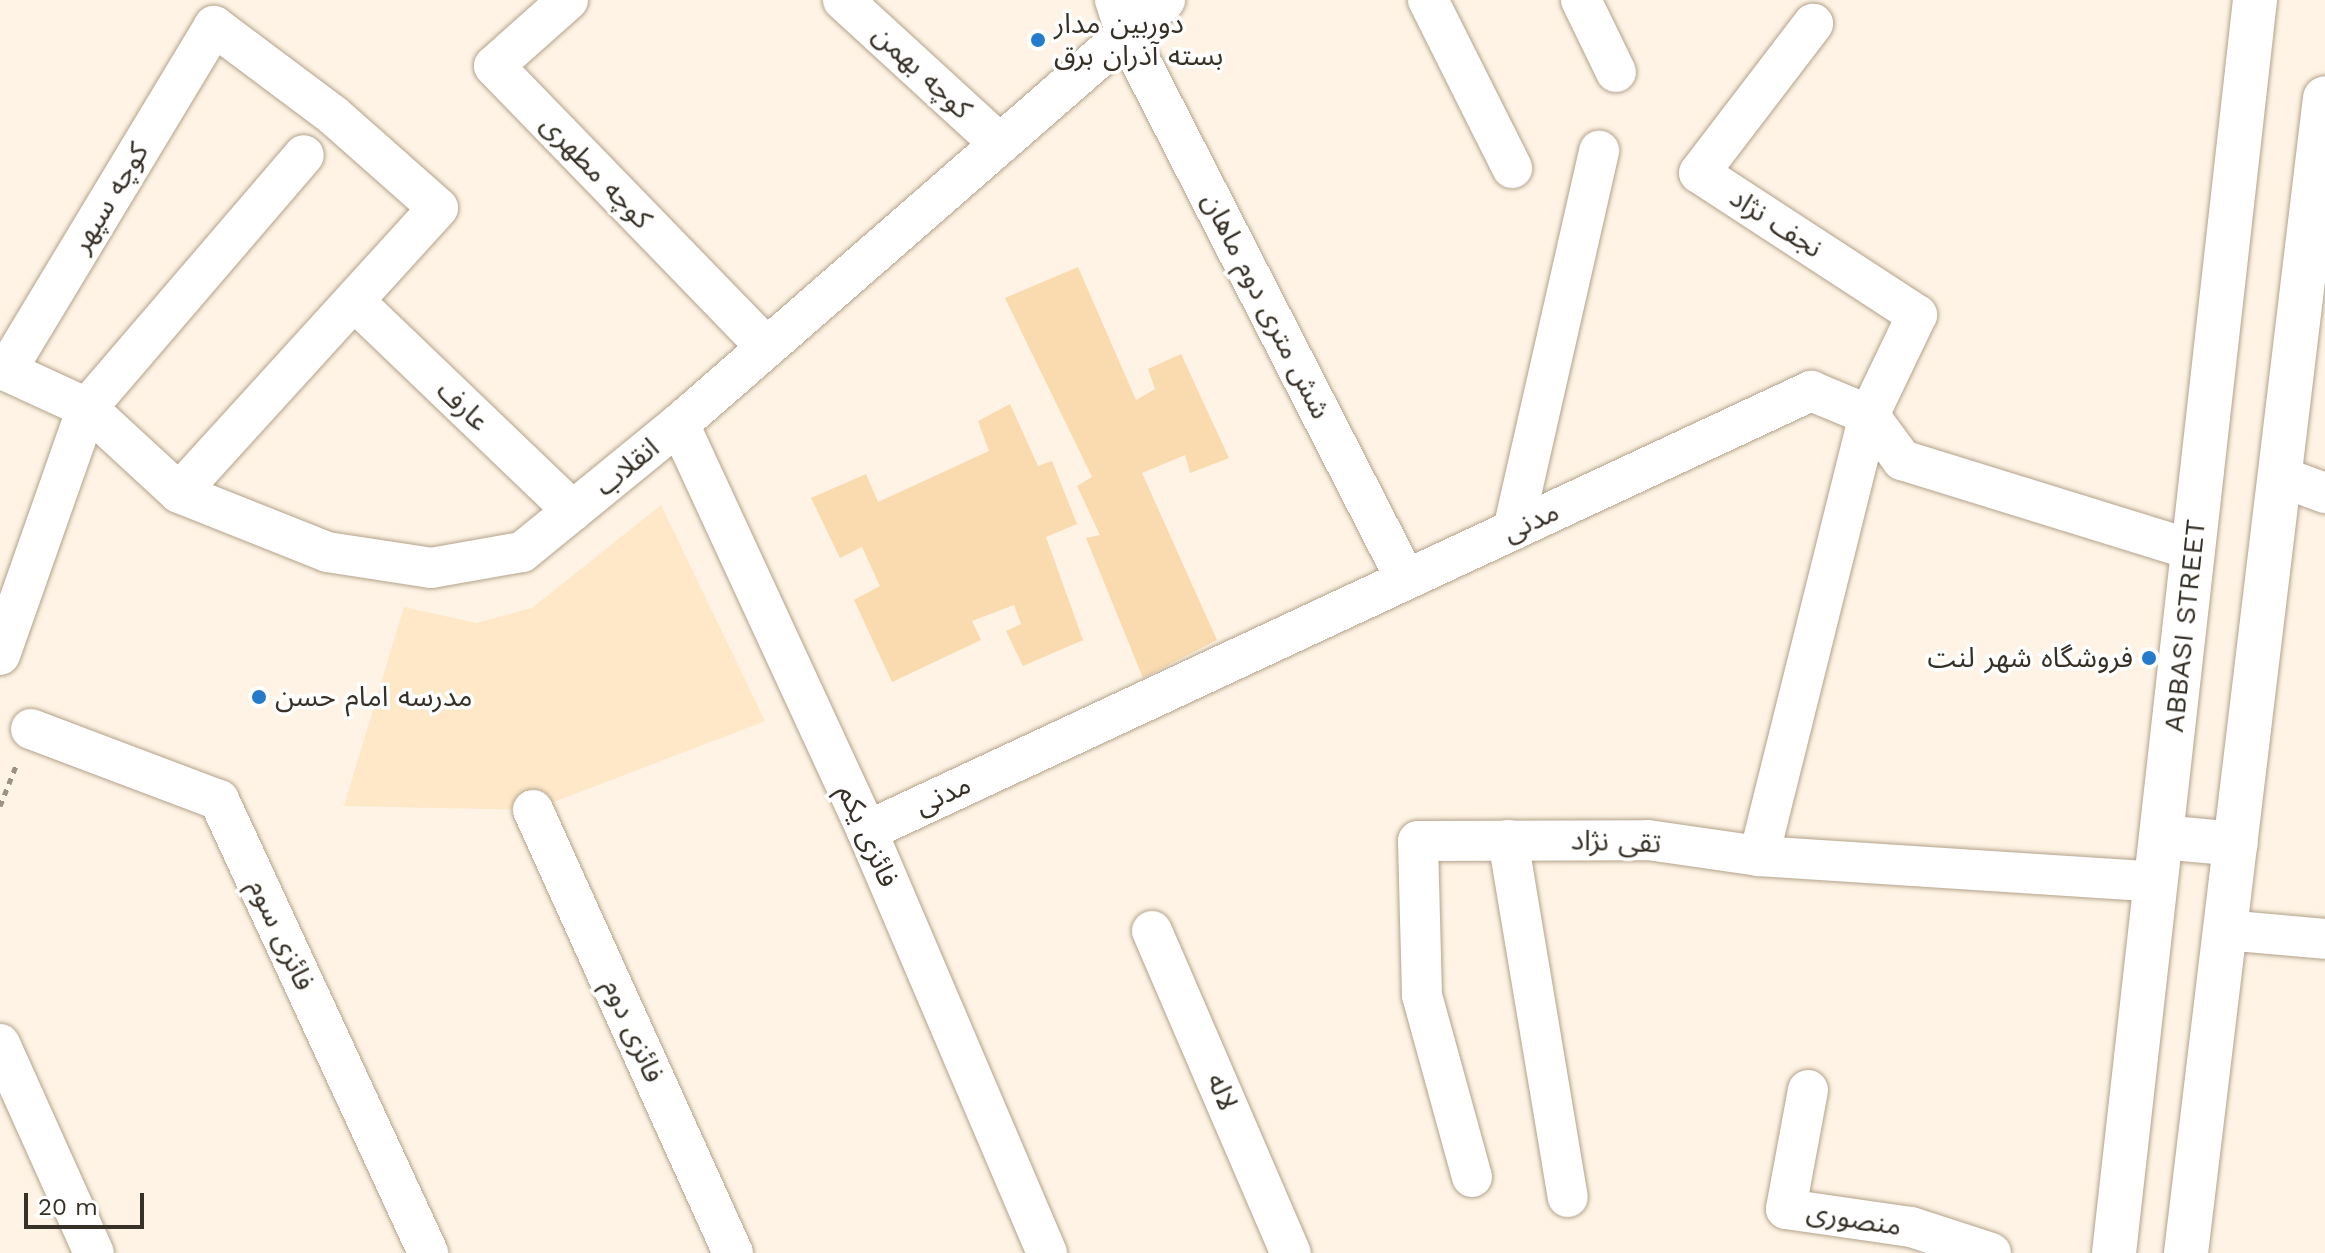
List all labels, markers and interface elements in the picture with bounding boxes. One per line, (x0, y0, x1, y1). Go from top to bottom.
place label: دوربین مدار بسته آذران برق (1054, 7, 1223, 73)
street label: کوچه بهمن (866, 18, 978, 126)
marker: دوربین مدار بسته آذران برق (1029, 31, 1047, 49)
street label: کوچه مطهری (533, 108, 659, 236)
street label: کوچه سپهر (64, 137, 156, 259)
street label: نجف نژاد (1723, 181, 1829, 265)
street label: شش متری دوم ماهان (1194, 187, 1338, 425)
street label: عارف (430, 373, 496, 439)
street label: انقلاب (588, 431, 666, 503)
street label: مدنی (1498, 495, 1564, 549)
street label: ABBASI STREET (2157, 518, 2213, 734)
place label: فروشگاه شهر لنت (1927, 641, 2133, 675)
marker: فروشگاه شهر لنت (2140, 649, 2158, 667)
place label: مدرسه امام حسن (275, 680, 472, 714)
marker: مدرسه امام حسن (250, 688, 268, 706)
street label: مدنی (910, 768, 976, 822)
street label: فائزی یکم (831, 780, 905, 892)
street label: تقی نژاد (1570, 824, 1662, 860)
street label: فائزی سوم (241, 874, 321, 996)
street label: فائزی دوم (595, 974, 671, 1088)
street label: لاله (1199, 1068, 1245, 1116)
scale bar (28, 1177, 148, 1227)
text: 20 m (38, 1193, 98, 1221)
street label: منصوری (1804, 1195, 1904, 1243)

